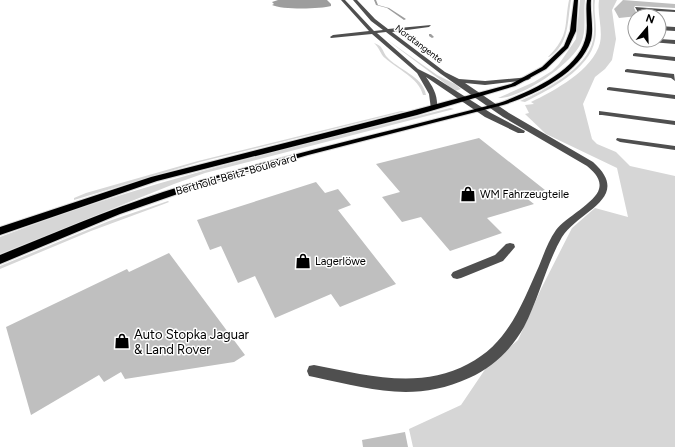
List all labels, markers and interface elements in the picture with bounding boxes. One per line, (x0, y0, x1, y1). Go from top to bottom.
north arrow (627, 8, 667, 48)
text: N (644, 11, 656, 27)
street label: Nordtangente (393, 22, 445, 65)
street label: Berthold-Beitz-Boulevard (174, 151, 298, 198)
shop icon: WM Fahrzeugteile (459, 185, 477, 203)
place label: WM Fahrzeugteile (480, 188, 569, 201)
shop icon: Lagerlöwe (294, 252, 312, 270)
place label: Lagerlöwe (315, 255, 366, 268)
place label: Auto Stopka Jaguar & Land Rover (134, 327, 250, 357)
shop icon: Auto Stopka Jaguar & Land Rover (113, 332, 131, 350)

